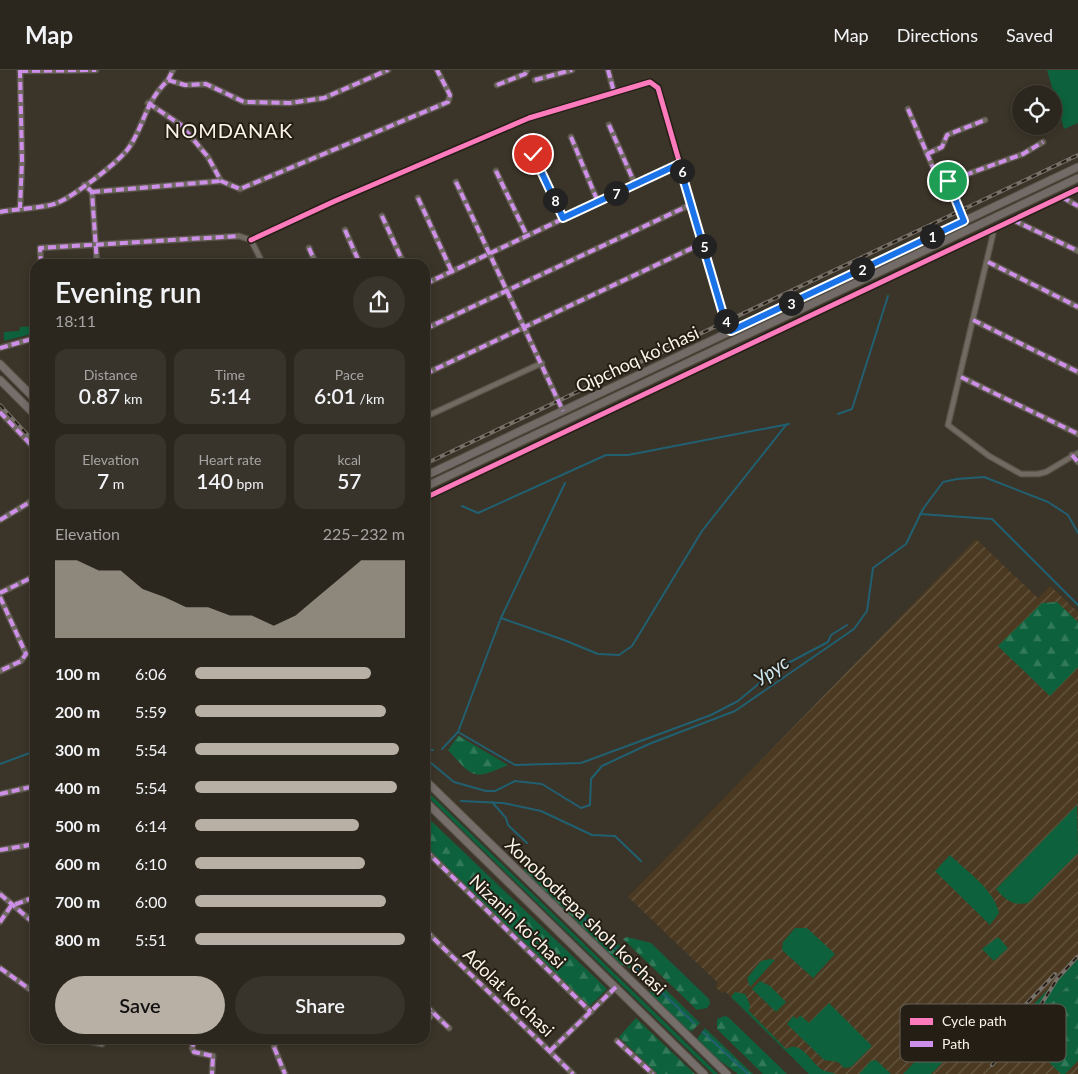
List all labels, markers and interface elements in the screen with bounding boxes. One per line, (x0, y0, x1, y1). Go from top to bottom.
text: Map (25, 20, 73, 49)
text: Map (833, 24, 869, 46)
text: Directions (897, 24, 978, 46)
text: Saved (1006, 24, 1053, 46)
map controls (1012, 85, 1062, 135)
button: locate (1012, 85, 1062, 135)
district label: NOMDANAK (165, 118, 293, 142)
pin (512, 133, 554, 175)
icon: check (519, 140, 547, 168)
pin: 6 (670, 158, 694, 184)
pin (927, 160, 969, 202)
text: 6 (678, 163, 687, 180)
icon: arrive (934, 167, 962, 195)
pin: 7 (604, 180, 628, 206)
text: 7 (612, 185, 621, 202)
pin: 8 (542, 188, 568, 212)
text: 8 (551, 192, 560, 209)
pin: 1 (920, 224, 944, 248)
text: 1 (928, 228, 937, 245)
pin: 5 (692, 234, 716, 258)
text: 5 (700, 238, 709, 255)
pin: 2 (850, 256, 874, 282)
text: 2 (858, 261, 867, 278)
text: Evening run (55, 275, 201, 309)
button: share (353, 276, 405, 328)
pin: 3 (778, 290, 804, 316)
text: 3 (787, 295, 796, 312)
pin: 4 (714, 308, 738, 334)
text: 18:11 (55, 311, 96, 330)
text: 4 (722, 313, 731, 330)
street label: Qipchoq ko'chasi (572, 321, 702, 397)
text: Distance (84, 366, 138, 383)
text: Time (215, 366, 245, 383)
text: Pace (335, 366, 364, 383)
text: 0.87 (79, 383, 120, 408)
text: 5:14 (209, 383, 251, 408)
text: 6:01 (314, 383, 356, 408)
text: km (120, 390, 143, 407)
text: /km (356, 390, 385, 407)
text: Elevation (82, 451, 139, 468)
text: Heart rate (199, 451, 261, 468)
text: kcal (337, 451, 361, 468)
text: 7 (97, 468, 109, 493)
text: 140 (196, 468, 233, 493)
text: 57 (337, 468, 362, 493)
text: m (109, 475, 124, 492)
text: bpm (233, 475, 264, 492)
text: Elevation (55, 524, 120, 543)
text: 225–232 m (323, 524, 405, 543)
water label: Урус (749, 650, 793, 690)
text: 100 m (55, 664, 100, 683)
text: 6:06 (135, 664, 167, 683)
text: 200 m (55, 702, 100, 721)
text: 5:59 (135, 702, 167, 721)
text: 300 m (55, 740, 100, 759)
text: 5:54 (135, 740, 167, 759)
text: 400 m (55, 778, 100, 797)
text: 5:54 (135, 778, 167, 797)
text: 500 m (55, 816, 100, 835)
text: 6:14 (135, 816, 167, 835)
street label: Xonobodtepa shoh ko'chasi (501, 833, 671, 999)
text: 600 m (55, 854, 100, 873)
text: 6:10 (135, 854, 167, 873)
street label: Nizanin ko'chasi (465, 869, 571, 973)
text: 700 m (55, 892, 100, 911)
text: 6:00 (135, 892, 167, 911)
text: 800 m (55, 930, 100, 949)
text: 5:51 (135, 930, 167, 949)
street label: Adolat ko'chasi (459, 943, 559, 1041)
button: Save (55, 976, 225, 1034)
button: Share (235, 976, 405, 1034)
legend (900, 1004, 1066, 1062)
text: Cycle path (942, 1012, 1007, 1029)
text: Path (942, 1035, 970, 1052)

